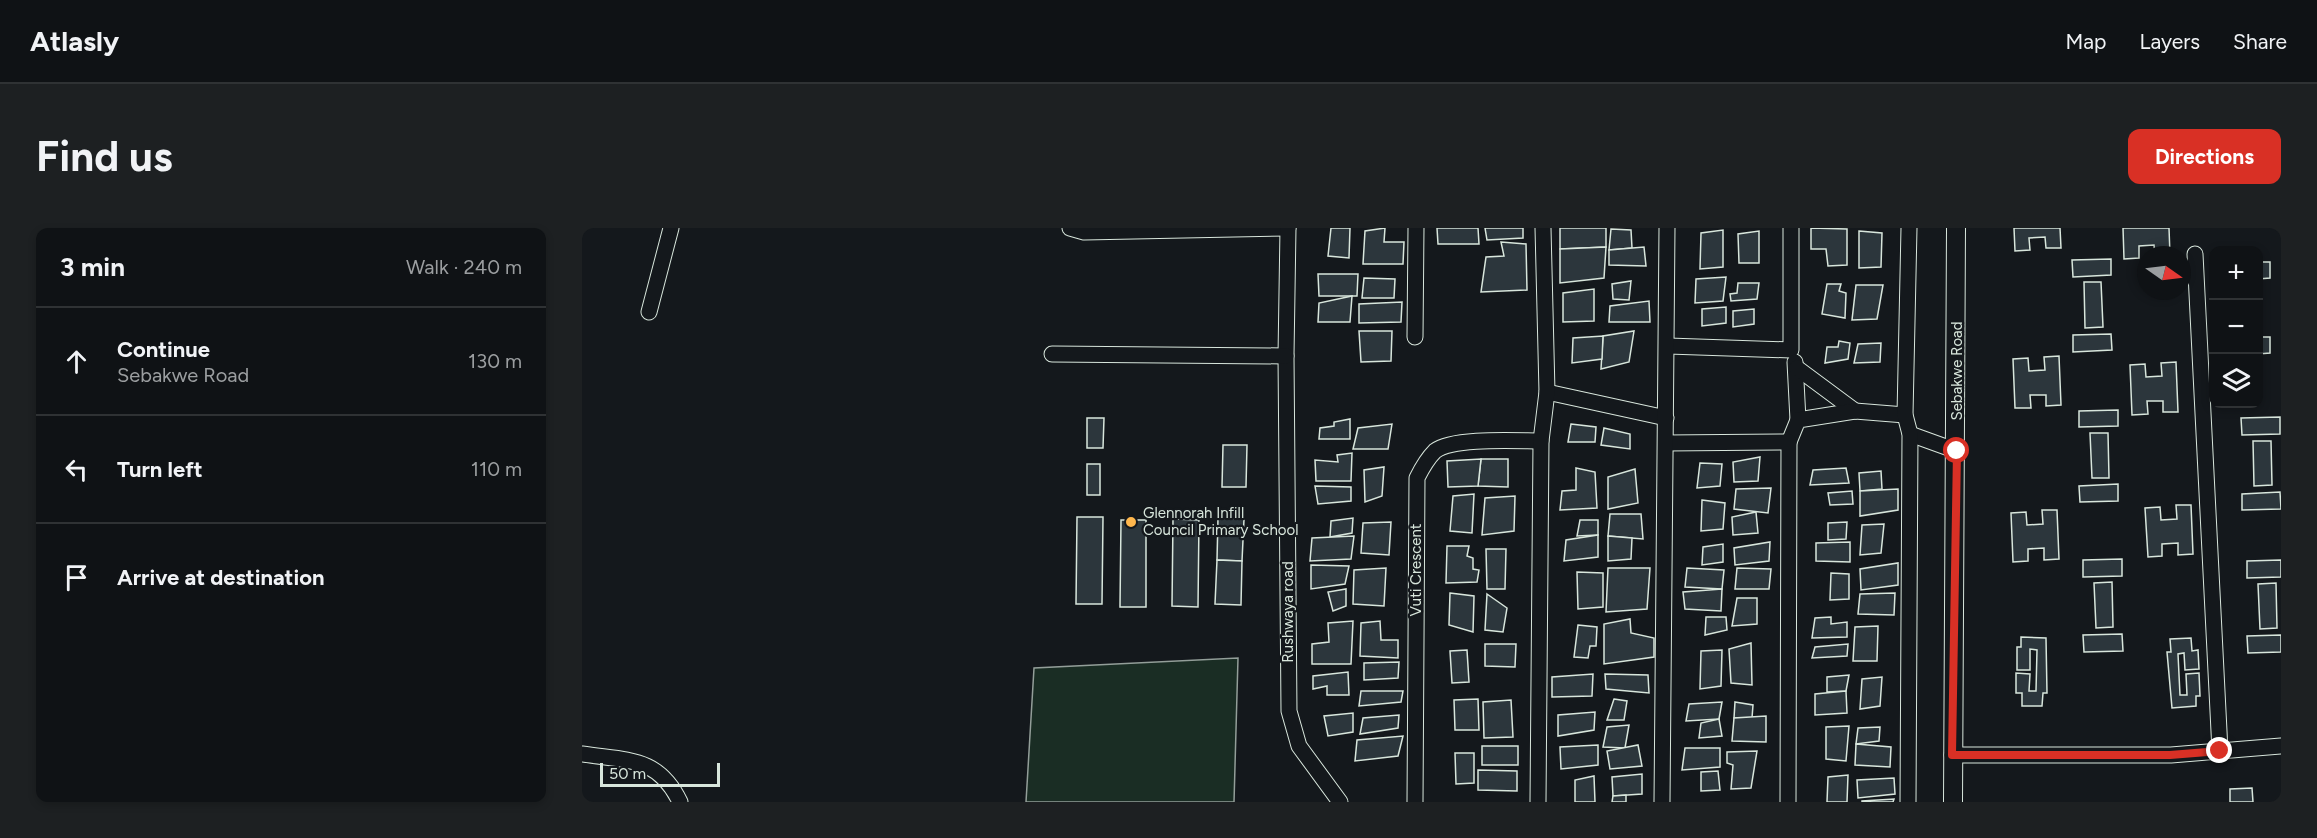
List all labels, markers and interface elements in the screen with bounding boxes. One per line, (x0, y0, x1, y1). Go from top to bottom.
text: Atlasly (30, 24, 119, 58)
text: Map (2066, 29, 2106, 54)
text: Layers (2139, 29, 2200, 54)
text: Share (2233, 29, 2287, 54)
button: Directions (2128, 129, 2281, 184)
text: Find us (36, 131, 173, 182)
north arrow (2137, 246, 2191, 300)
map controls (2209, 246, 2263, 408)
button: + (2209, 246, 2263, 300)
text: 3 min (60, 251, 125, 283)
text: Walk · 240 m (406, 255, 522, 279)
button: − (2209, 300, 2263, 354)
street label: Sebakwe Road (1948, 321, 1966, 421)
text: Continue (117, 336, 210, 363)
icon: ahead (60, 345, 93, 378)
text: 130 m (468, 349, 522, 373)
button: layers (2209, 354, 2263, 408)
text: Sebakwe Road (117, 363, 249, 387)
route start (1943, 437, 1969, 463)
icon: left (60, 453, 93, 486)
text: Turn left (117, 456, 203, 483)
text: 110 m (471, 457, 522, 481)
place label: Glennorah Infill Council Primary School (1143, 504, 1299, 539)
marker: Glennorah Infill Council Primary School (1124, 515, 1138, 529)
street label: Vuti Crescent (1407, 523, 1425, 616)
icon: arrive (60, 561, 93, 594)
street label: Rushwaya road (1279, 561, 1297, 663)
text: Arrive at destination (117, 564, 325, 591)
route end (2206, 737, 2232, 763)
scale bar (600, 760, 720, 788)
text: 50 m (609, 764, 646, 783)

